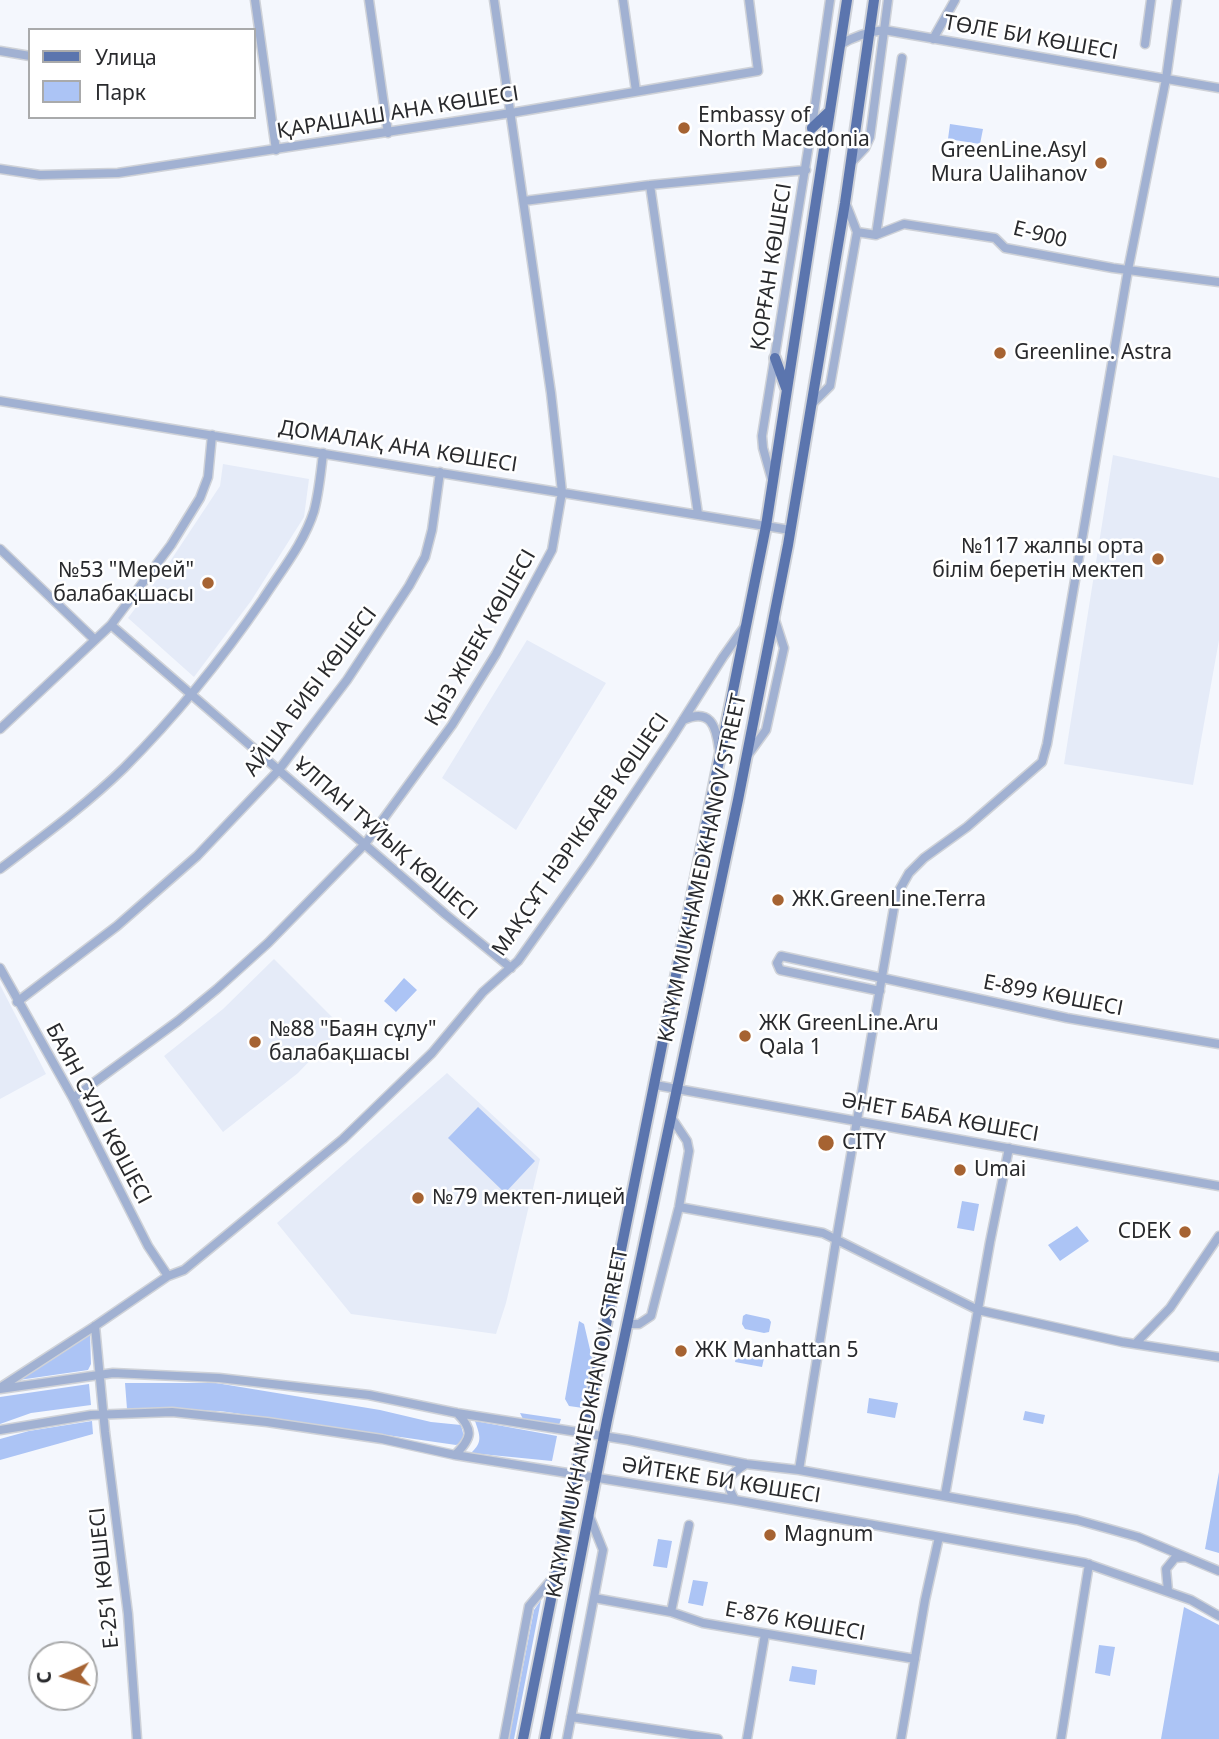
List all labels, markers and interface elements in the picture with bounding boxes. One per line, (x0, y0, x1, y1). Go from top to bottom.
street label: ТӨЛЕ БИ КӨШЕСІ (942, 10, 1120, 66)
legend (28, 28, 256, 119)
text: Улица (95, 43, 157, 71)
text: Парк (95, 78, 146, 106)
street label: ҚАРАШАШ АНА КӨШЕСІ (275, 81, 521, 145)
place label: Embassy of North Macedonia (698, 103, 870, 153)
marker: Embassy of North Macedonia (676, 120, 692, 136)
place label: GreenLine.Asyl Mura Ualihanov (931, 138, 1087, 188)
marker: GreenLine.Asyl Mura Ualihanov (1093, 155, 1109, 171)
street label: ҚОРҒАН КӨШЕСІ (746, 182, 798, 352)
street label: E-900 (1011, 216, 1069, 254)
place label: Greenline. Astra (1014, 340, 1172, 366)
marker: Greenline. Astra (992, 345, 1008, 361)
street label: ДОМАЛАҚ АНА КӨШЕСІ (277, 416, 519, 478)
place label: №117 жалпы орта білім беретін мектеп (932, 534, 1144, 584)
street label: ҚЫЗ ЖІБЕК КӨШЕСІ (420, 545, 542, 731)
marker: №117 жалпы орта білім беретін мектеп (1150, 551, 1166, 567)
place label: №53 "Мерей" балабақшасы (53, 558, 194, 608)
marker: №53 "Мерей" балабақшасы (200, 575, 216, 591)
street label: АЙША БИБІ КӨШЕСІ (239, 603, 383, 781)
street label: KAIYM MUKHAMEDKHANOV STREET (654, 691, 752, 1045)
street label: МАҚСҰТ НӘРІКБАЕВ КӨШЕСІ (487, 709, 675, 961)
street label: ҰЛПАН ТҰЙЫҚ КӨШЕСІ (288, 752, 482, 926)
place label: ЖК.GreenLine.Terra (792, 887, 986, 913)
marker: ЖК.GreenLine.Terra (770, 892, 786, 908)
street label: Е-899 КӨШЕСІ (981, 970, 1125, 1022)
place label: ЖК GreenLine.Aru Qala 1 (759, 1011, 939, 1061)
place label: №88 "Баян сұлу" балабақшасы (269, 1017, 437, 1067)
street label: БАЯН СҰЛУ КӨШЕСІ (40, 1019, 156, 1209)
marker: ЖК GreenLine.Aru Qala 1 (737, 1028, 753, 1044)
marker: №88 "Баян сұлу" балабақшасы (247, 1034, 263, 1050)
street label: ӘНЕТ БАБА КӨШЕСІ (839, 1088, 1041, 1148)
place label: CITY (842, 1130, 886, 1156)
marker: CITY (816, 1133, 836, 1153)
place label: Umai (974, 1157, 1026, 1183)
marker: Umai (952, 1162, 968, 1178)
place label: №79 мектеп-лицей (432, 1185, 625, 1211)
marker: №79 мектеп-лицей (410, 1190, 426, 1206)
place label: CDEK (1118, 1219, 1171, 1245)
marker: CDEK (1177, 1224, 1193, 1240)
street label: KAIYM MUKHAMEDKHANOV STREET (542, 1246, 634, 1600)
place label: ЖК Manhattan 5 (695, 1338, 859, 1364)
marker: ЖК Manhattan 5 (673, 1343, 689, 1359)
street label: ӘЙТЕКЕ БИ КӨШЕСІ (620, 1453, 822, 1509)
street label: Е-251 КӨШЕСІ (85, 1506, 125, 1650)
place label: Magnum (784, 1522, 873, 1548)
marker: Magnum (762, 1527, 778, 1543)
street label: Е-876 КӨШЕСІ (723, 1597, 867, 1647)
north arrow (28, 1641, 98, 1711)
text: С (31, 1670, 57, 1684)

